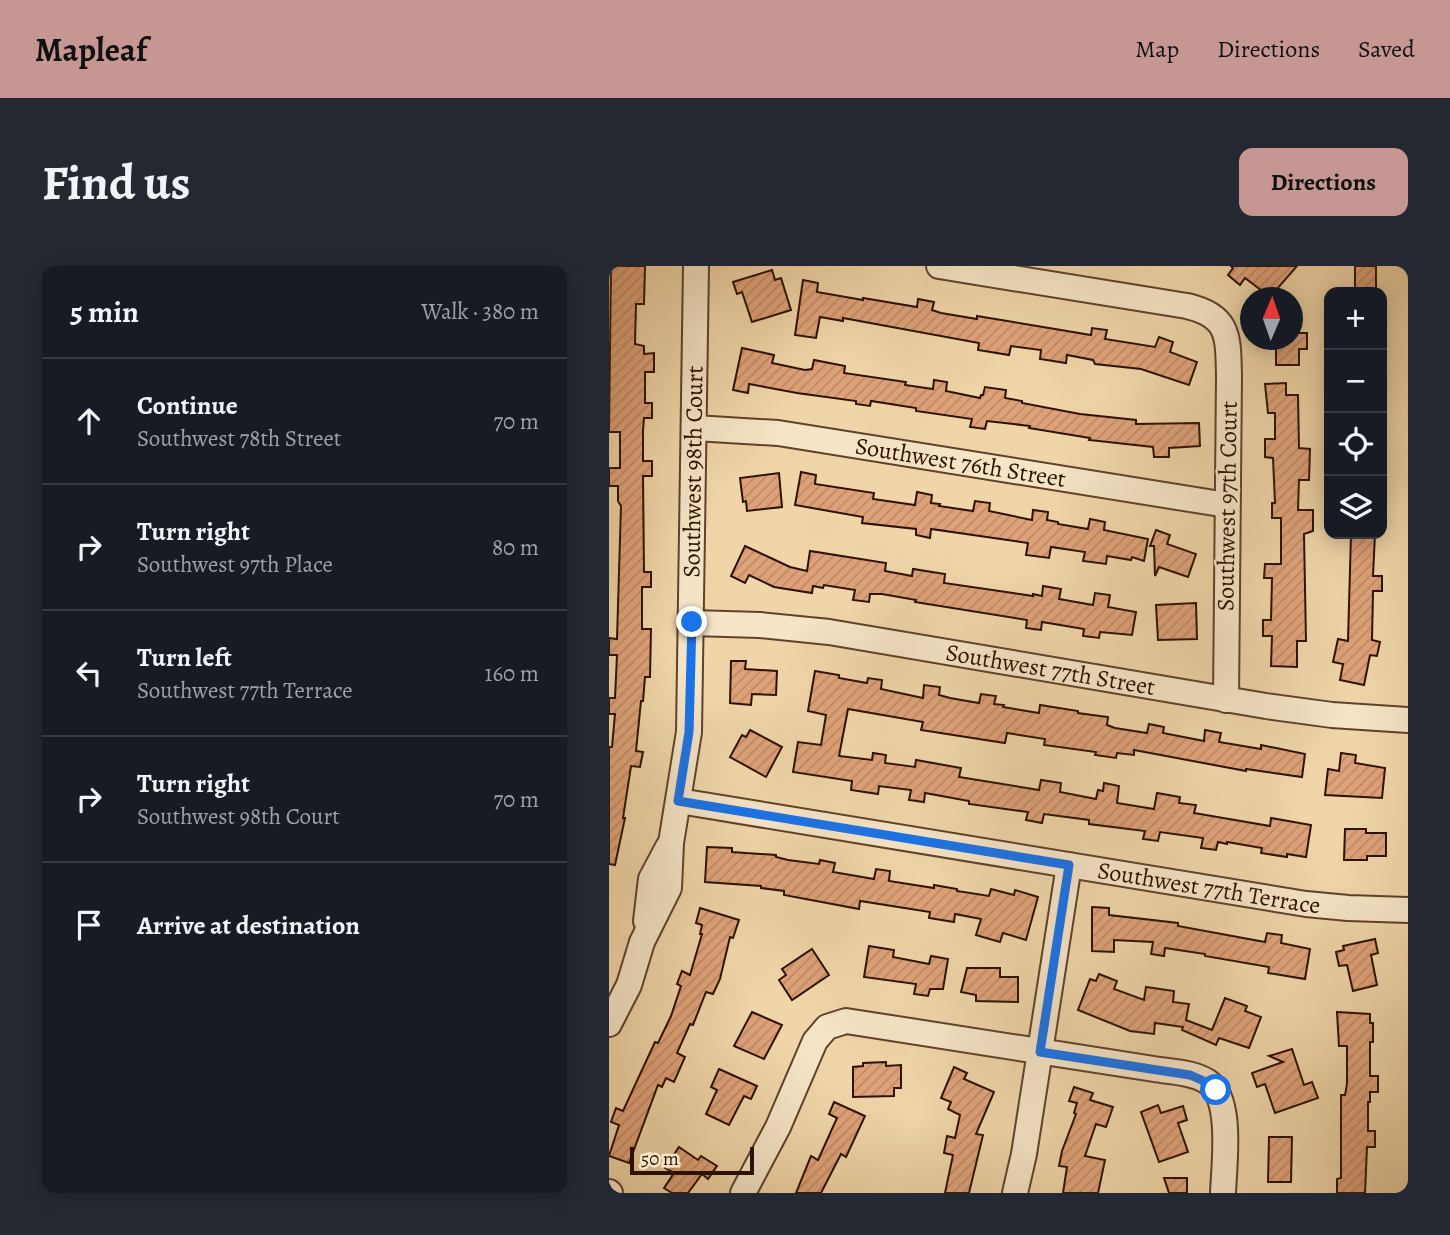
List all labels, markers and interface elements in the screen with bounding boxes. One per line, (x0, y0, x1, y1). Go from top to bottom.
text: Mapleaf (35, 27, 147, 72)
text: Map (1135, 33, 1179, 65)
text: Directions (1217, 33, 1320, 65)
text: Saved (1358, 33, 1415, 65)
button: Directions (1239, 148, 1408, 216)
text: Find us (42, 149, 190, 216)
north arrow (1240, 287, 1303, 350)
map controls (1324, 287, 1387, 539)
button: + (1324, 287, 1387, 350)
text: 5 min (70, 292, 139, 332)
text: Walk · 380 m (421, 296, 539, 327)
button: − (1324, 350, 1387, 413)
street label: Southwest 98th Court (675, 365, 711, 578)
text: Continue (137, 388, 238, 423)
street label: Southwest 97th Court (1209, 401, 1245, 611)
icon: ahead (70, 402, 108, 440)
text: 70 m (493, 406, 539, 437)
button: locate (1324, 413, 1387, 476)
text: Southwest 78th Street (137, 423, 341, 454)
street label: Southwest 76th Street (853, 430, 1068, 495)
button: layers (1324, 476, 1387, 539)
text: Turn right (137, 514, 250, 549)
icon: right (70, 528, 108, 566)
text: 80 m (492, 532, 539, 563)
text: Southwest 97th Place (137, 549, 333, 580)
route end (676, 606, 707, 637)
street label: Southwest 77th Street (943, 636, 1158, 703)
text: Turn left (137, 640, 232, 675)
icon: left (70, 654, 108, 692)
text: 160 m (485, 658, 539, 689)
text: Southwest 77th Terrace (137, 675, 353, 706)
text: Turn right (137, 766, 250, 801)
icon: right (70, 780, 108, 818)
text: 70 m (493, 784, 539, 815)
text: Southwest 98th Court (137, 801, 340, 832)
street label: Southwest 77th Terrace (1095, 854, 1322, 921)
icon: arrive (70, 906, 108, 944)
text: Arrive at destination (137, 908, 360, 943)
route start (1200, 1074, 1231, 1105)
scale bar (630, 1144, 754, 1176)
text: 50 m (641, 1146, 679, 1172)

